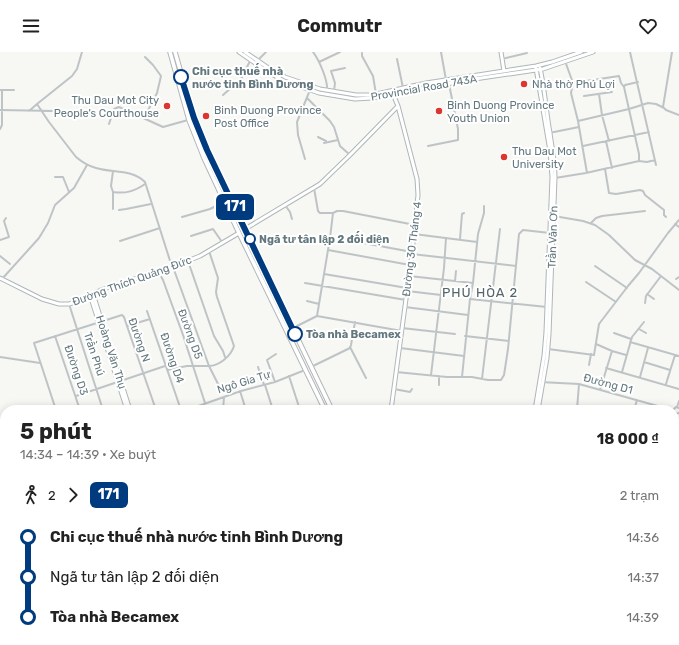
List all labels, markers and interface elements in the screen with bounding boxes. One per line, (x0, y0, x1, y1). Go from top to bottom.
icon: menu (20, 15, 42, 37)
text: Commutr (297, 15, 382, 37)
icon: heart (637, 15, 659, 37)
place label: Chi cục thuế nhà nước tỉnh Bình Dương (192, 63, 313, 91)
marker: Chi cục thuế nhà nước tỉnh Bình Dương (173, 69, 189, 85)
street label: Provincial Road 743A (370, 72, 479, 104)
place label: Nhà thờ Phú Lợi (532, 78, 615, 91)
marker: Nhà thờ Phú Lợi (519, 79, 529, 89)
place label: Thu Dau Mot City People's Courthouse (54, 94, 159, 120)
place label: Binh Duong Province Youth Union (447, 99, 554, 125)
marker: Thu Dau Mot City People's Courthouse (162, 101, 172, 111)
place label: Binh Duong Province Post Office (214, 104, 321, 130)
marker: Binh Duong Province Youth Union (434, 106, 444, 116)
marker: Binh Duong Province Post Office (201, 111, 211, 121)
place label: Thu Dau Mot University (512, 145, 577, 171)
marker: Thu Dau Mot University (499, 152, 509, 162)
line badge: 171 (212, 194, 258, 220)
text: 171 (224, 198, 246, 215)
street label: Đường 30 Tháng 4 (400, 200, 424, 297)
street label: Trần Văn Ơn (544, 205, 561, 269)
place label: Ngã tư tân lập 2 đối diện (259, 231, 389, 246)
marker: Ngã tư tân lập 2 đối diện (244, 233, 256, 245)
street label: Đường Thích Quảng Đức (71, 253, 193, 309)
district label: PHÚ HÒA 2 (442, 285, 518, 300)
street label: Đường D5 (175, 307, 205, 361)
street label: Hoàng Văn Thụ (93, 314, 129, 390)
street label: Đường N (125, 316, 153, 364)
marker: Tòa nhà Becamex (287, 326, 303, 342)
place label: Tòa nhà Becamex (306, 328, 401, 341)
street label: Trần Phú (81, 330, 108, 378)
street label: Đường D4 (157, 331, 187, 385)
street label: Đường D3 (61, 343, 91, 397)
street label: Ngô Gia Tự (216, 367, 273, 396)
street label: Đường D1 (582, 371, 634, 397)
text: 5 phút (20, 418, 91, 445)
text: 18 000 ₫ (597, 430, 659, 448)
text: 14:34 – 14:39 · Xe buýt (20, 447, 156, 462)
icon: walk (20, 484, 42, 506)
icon: forward (62, 484, 84, 506)
text: 171 (98, 486, 120, 503)
text: 2 (48, 488, 56, 503)
text: 2 trạm (620, 488, 659, 503)
text: Chi cục thuế nhà nước tỉnh Bình Dương (50, 528, 343, 546)
text: 14:36 (626, 530, 659, 545)
text: Ngã tư tân lập 2 đối diện (50, 568, 219, 586)
text: 14:37 (628, 570, 659, 585)
text: Tòa nhà Becamex (50, 608, 179, 626)
text: 14:39 (627, 610, 659, 625)

